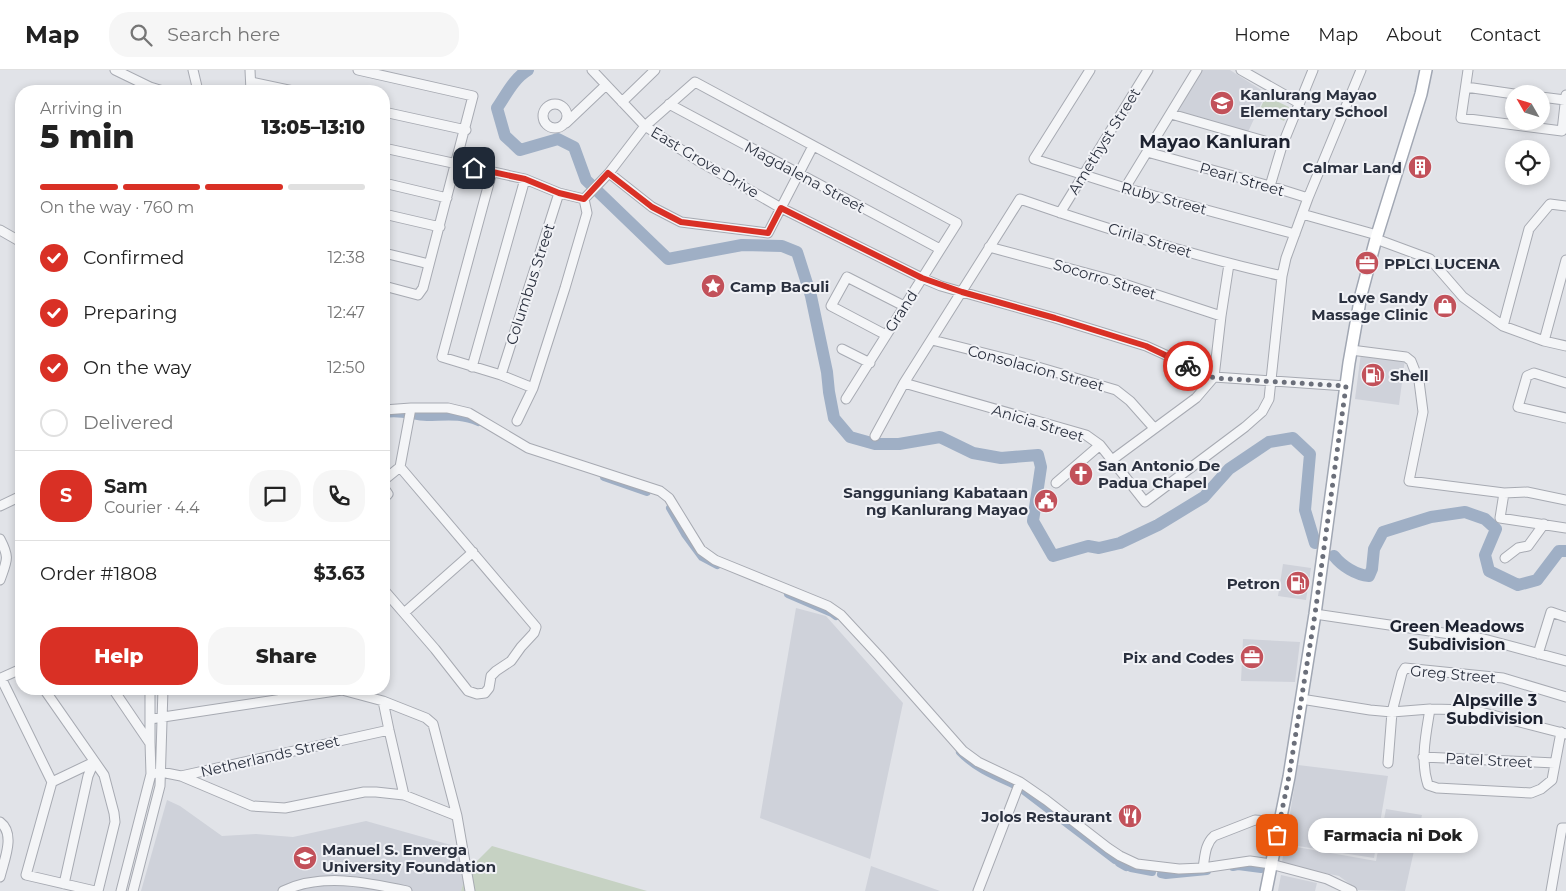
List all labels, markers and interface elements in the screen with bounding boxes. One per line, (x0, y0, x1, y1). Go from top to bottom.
search box (109, 12, 459, 57)
text: Map (25, 20, 79, 49)
icon: search (127, 21, 155, 49)
text: Search here (167, 23, 280, 46)
text: Home (1234, 24, 1290, 46)
text: Map (1318, 24, 1358, 46)
text: About (1386, 24, 1442, 46)
text: Contact (1470, 24, 1541, 46)
street label: Amethyst Street (1064, 84, 1144, 198)
place label: Kanlurang Mayao Elementary School (1240, 85, 1388, 121)
north arrow (1505, 85, 1550, 130)
map controls (1505, 85, 1550, 185)
school or university icon: Kanlurang Mayao Elementary School (1209, 90, 1235, 116)
text: Arriving in (40, 99, 122, 118)
text: 13:05–13:10 (262, 116, 365, 139)
text: 5 min (40, 117, 134, 156)
street label: East Grove Drive (647, 122, 763, 202)
district label: Mayao Kanluran (1139, 131, 1291, 153)
street label: Magdalena Street (741, 137, 869, 217)
button: locate (1505, 140, 1550, 185)
pin (453, 147, 495, 189)
icon: home (460, 154, 488, 182)
building icon: Calmar Land (1407, 154, 1433, 180)
street label: Pearl Street (1197, 158, 1287, 200)
place label: Calmar Land (1303, 158, 1402, 177)
street label: Ruby Street (1119, 177, 1209, 219)
text: On the way · 760 m (40, 198, 194, 217)
street label: Cirila Street (1106, 218, 1194, 262)
street label: Columbus Street (501, 221, 559, 347)
icon: check (40, 244, 68, 272)
text: Confirmed (83, 246, 184, 269)
text: 12:38 (328, 248, 365, 267)
office icon: PPLCI LUCENA (1354, 250, 1380, 276)
street label: Socorro Street (1051, 254, 1159, 304)
place label: PPLCI LUCENA (1384, 254, 1500, 273)
place icon: Camp Baculi (700, 273, 726, 299)
place label: Camp Baculi (730, 277, 829, 296)
street label: Grand (880, 286, 922, 336)
place label: Love Sandy Massage Clinic (1311, 288, 1429, 324)
shop icon: Love Sandy Massage Clinic (1432, 293, 1458, 319)
icon: check (40, 299, 68, 327)
text: Preparing (83, 301, 178, 324)
text: 12:47 (328, 303, 365, 322)
street label: Consolacion Street (966, 341, 1106, 395)
courier (1163, 341, 1213, 391)
icon: bike (1174, 352, 1202, 380)
icon: check (40, 354, 68, 382)
text: On the way (83, 356, 191, 379)
text: 12:50 (327, 358, 365, 377)
fuel station icon: Shell (1360, 362, 1386, 388)
place label: Shell (1390, 366, 1429, 385)
street label: Anicia Street (990, 400, 1086, 446)
text: Delivered (83, 411, 174, 434)
place label: San Antonio De Padua Chapel (1098, 456, 1220, 492)
church icon: San Antonio De Padua Chapel (1068, 461, 1094, 487)
button: chat (249, 470, 301, 522)
button: phone (313, 470, 365, 522)
text: Sam (104, 475, 148, 498)
place label: Sangguniang Kabataan ng Kanlurang Mayao (843, 483, 1028, 519)
text: S (60, 484, 72, 507)
public building icon: Sangguniang Kabataan ng Kanlurang Mayao (1033, 488, 1059, 514)
text: Courier · 4.4 (104, 498, 200, 517)
text: Order #1808 (40, 562, 157, 585)
text: $3.63 (314, 562, 365, 585)
fuel station icon: Petron (1285, 570, 1311, 596)
place label: Petron (1227, 574, 1280, 593)
district label: Green Meadows Subdivision (1390, 617, 1525, 654)
button: Help (40, 627, 198, 685)
button: Share (208, 627, 365, 685)
office icon: Pix and Codes (1239, 644, 1265, 670)
place label: Pix and Codes (1123, 648, 1234, 667)
street label: Greg Street (1409, 661, 1497, 687)
district label: Alpsville 3 Subdivision (1446, 691, 1544, 728)
street label: Netherlands Street (199, 731, 341, 781)
street label: Patel Street (1445, 748, 1533, 772)
restaurant icon: Jolos Restaurant (1117, 803, 1143, 829)
place label: Jolos Restaurant (980, 807, 1112, 826)
pin (1256, 814, 1298, 856)
callout: Farmacia ni Dok (1307, 818, 1477, 852)
icon: bag (1263, 821, 1291, 849)
text: Farmacia ni Dok (1324, 826, 1462, 845)
place label: Manuel S. Enverga University Foundation (322, 840, 496, 876)
school or university icon: Manuel S. Enverga University Foundation (292, 845, 318, 871)

